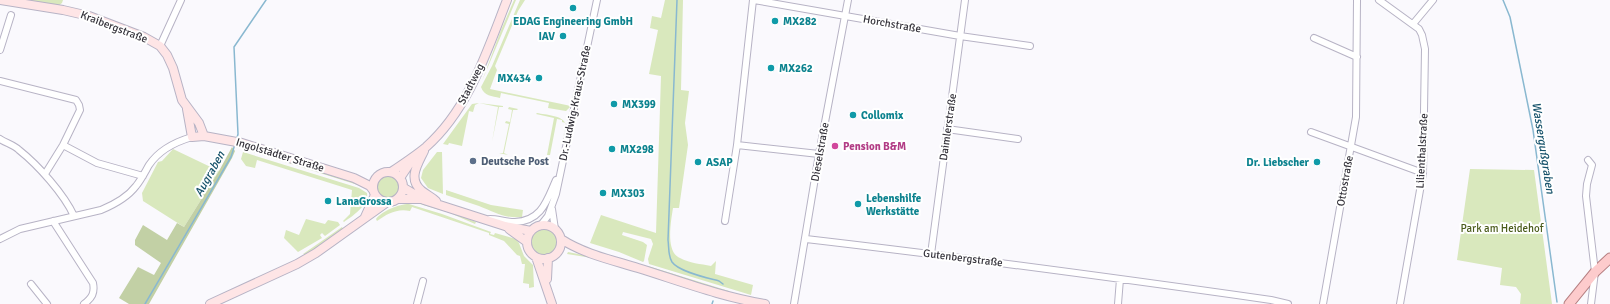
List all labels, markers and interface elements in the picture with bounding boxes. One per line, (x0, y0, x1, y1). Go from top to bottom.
marker: EDAG Engineering GmbH (568, 3, 578, 13)
street label: Kraibergstraße (79, 8, 149, 46)
street label: Horchstraße (862, 12, 922, 36)
place label: EDAG Engineering GmbH (513, 15, 633, 28)
place label: MX282 (783, 15, 817, 28)
marker: MX282 (770, 16, 780, 26)
place label: IAV (538, 30, 555, 43)
marker: IAV (558, 31, 568, 41)
street label: Dr.-Ludwig-Kraus-Straße (556, 44, 594, 162)
street label: Stadtweg (455, 61, 487, 107)
place label: MX262 (779, 62, 813, 75)
marker: MX262 (766, 63, 776, 73)
place label: MX434 (497, 72, 531, 85)
marker: MX434 (534, 73, 544, 83)
street label: Daimlerstraße (937, 93, 959, 161)
place label: MX399 (622, 98, 656, 111)
marker: MX399 (609, 99, 619, 109)
water label: Wassergußgraben (1528, 101, 1558, 195)
place label: Collomix (861, 109, 904, 122)
marker: Collomix (848, 110, 858, 120)
street label: Lilienthalstraße (1414, 113, 1430, 189)
street label: Dieselstraße (808, 121, 832, 183)
street label: Ingolstädter Straße (234, 135, 326, 175)
place label: Pension B&M (843, 140, 906, 153)
marker: Pension B&M (830, 141, 840, 151)
place label: MX298 (620, 143, 654, 156)
marker: MX298 (607, 144, 617, 154)
water label: Augraben (191, 148, 229, 199)
place label: Deutsche Post (481, 155, 549, 168)
street label: Ottostraße (1334, 155, 1356, 207)
marker: Deutsche Post (468, 156, 478, 166)
place label: ASAP (706, 156, 733, 169)
place label: Dr. Liebscher (1246, 156, 1310, 169)
marker: ASAP (693, 157, 703, 167)
marker: Dr. Liebscher (1312, 157, 1322, 167)
place label: MX303 (611, 187, 645, 200)
marker: MX303 (598, 188, 608, 198)
place label: Lebenshilfe Werkstätte (866, 192, 922, 218)
place label: LanaGrossa (336, 195, 392, 208)
marker: LanaGrossa (323, 196, 333, 206)
marker: Lebenshilfe Werkstätte (853, 199, 863, 209)
park label: Park am Heidehof (1461, 222, 1545, 235)
street label: Gutenbergstraße (922, 247, 1004, 269)

